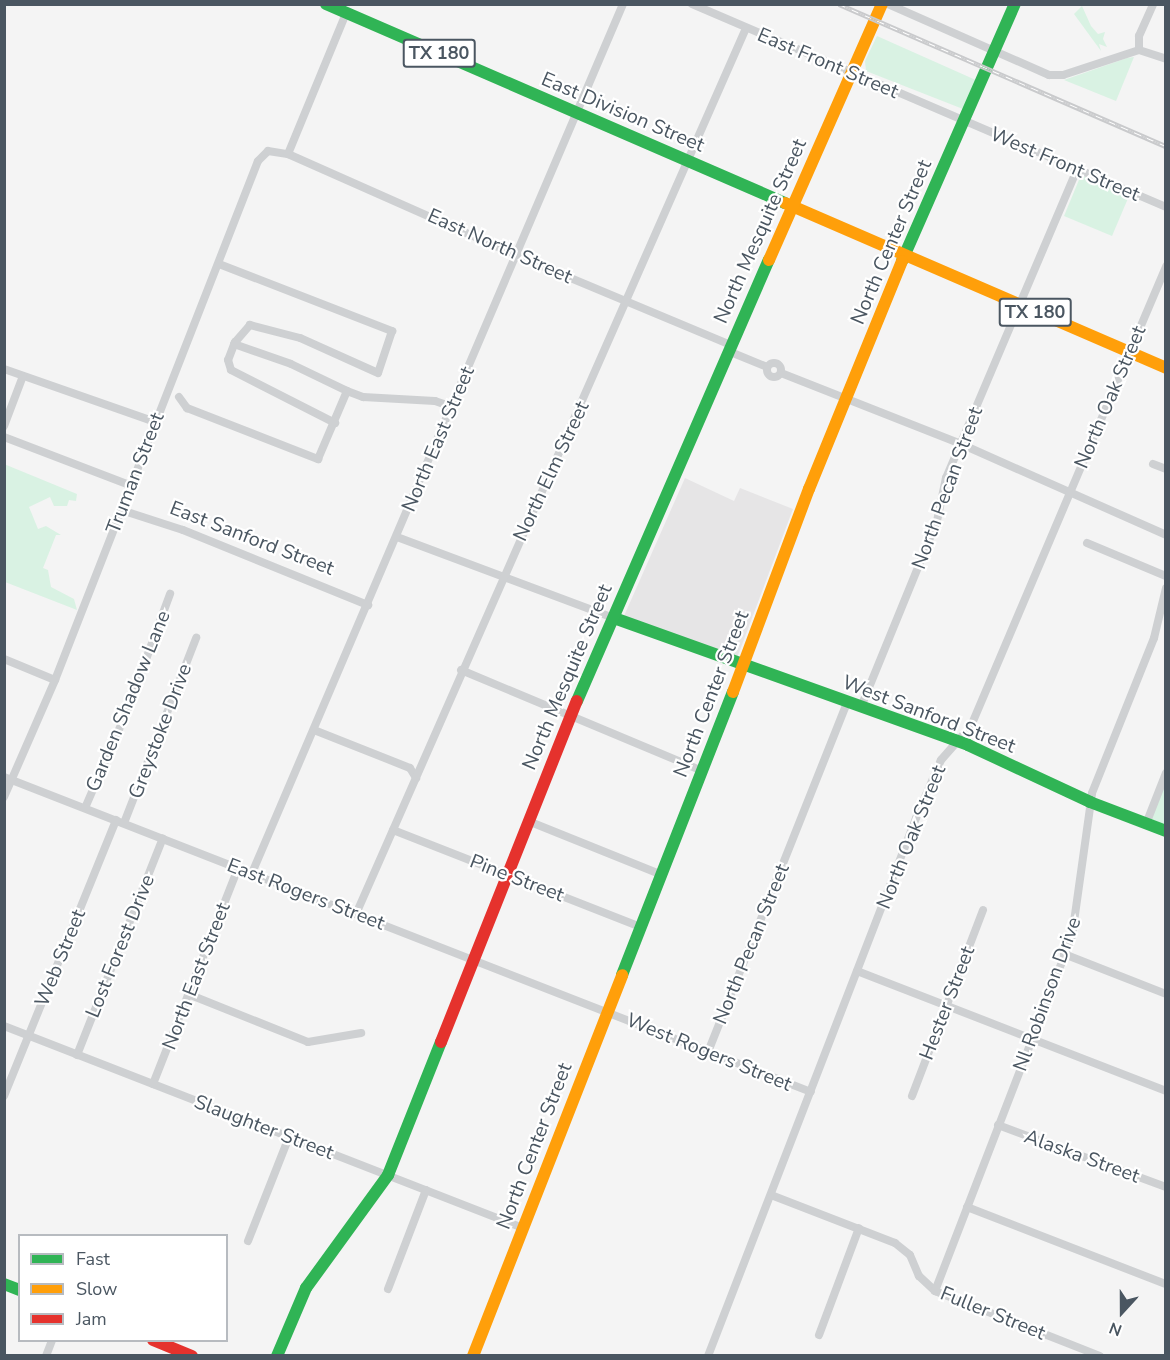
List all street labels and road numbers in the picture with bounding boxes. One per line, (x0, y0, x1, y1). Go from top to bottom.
street label: East Front Street (754, 23, 902, 103)
road number: TX 180 (402, 38, 476, 68)
street label: East Division Street (538, 67, 708, 157)
street label: West Front Street (987, 122, 1143, 206)
street label: North Mesquite Street (709, 135, 811, 327)
street label: North Center Street (846, 156, 936, 328)
street label: East North Street (424, 203, 576, 289)
road number: TX 180 (998, 297, 1072, 327)
street label: North Oak Street (1069, 322, 1151, 472)
street label: North East Street (397, 363, 479, 515)
street label: North Elm Street (508, 397, 594, 545)
street label: North Pecan Street (907, 404, 987, 572)
street label: Truman Street (101, 409, 169, 537)
street label: East Sanford Street (167, 496, 337, 580)
street label: North Mesquite Street (517, 581, 617, 773)
street label: Garden Shadow Lane (81, 607, 175, 795)
street label: North Center Street (668, 607, 754, 781)
street label: Greystoke Drive (123, 660, 197, 802)
street label: West Sanford Street (839, 670, 1019, 758)
street label: North Oak Street (871, 762, 951, 912)
street label: Pine Street (466, 849, 568, 907)
street label: East Rogers Street (224, 853, 388, 935)
street label: North Pecan Street (708, 860, 794, 1028)
street label: Lost Forest Drive (80, 871, 160, 1021)
street label: North East Street (157, 899, 235, 1053)
street label: Web Street (30, 906, 90, 1010)
street label: Nl Robinson Drive (1008, 914, 1086, 1074)
street label: Hester Street (914, 943, 980, 1063)
street label: West Rogers Street (623, 1008, 795, 1096)
street label: North Center Street (491, 1059, 577, 1233)
street label: Slaughter Street (191, 1089, 337, 1165)
street label: Alaska Street (1021, 1124, 1143, 1188)
street label: Fuller Street (937, 1281, 1049, 1345)

